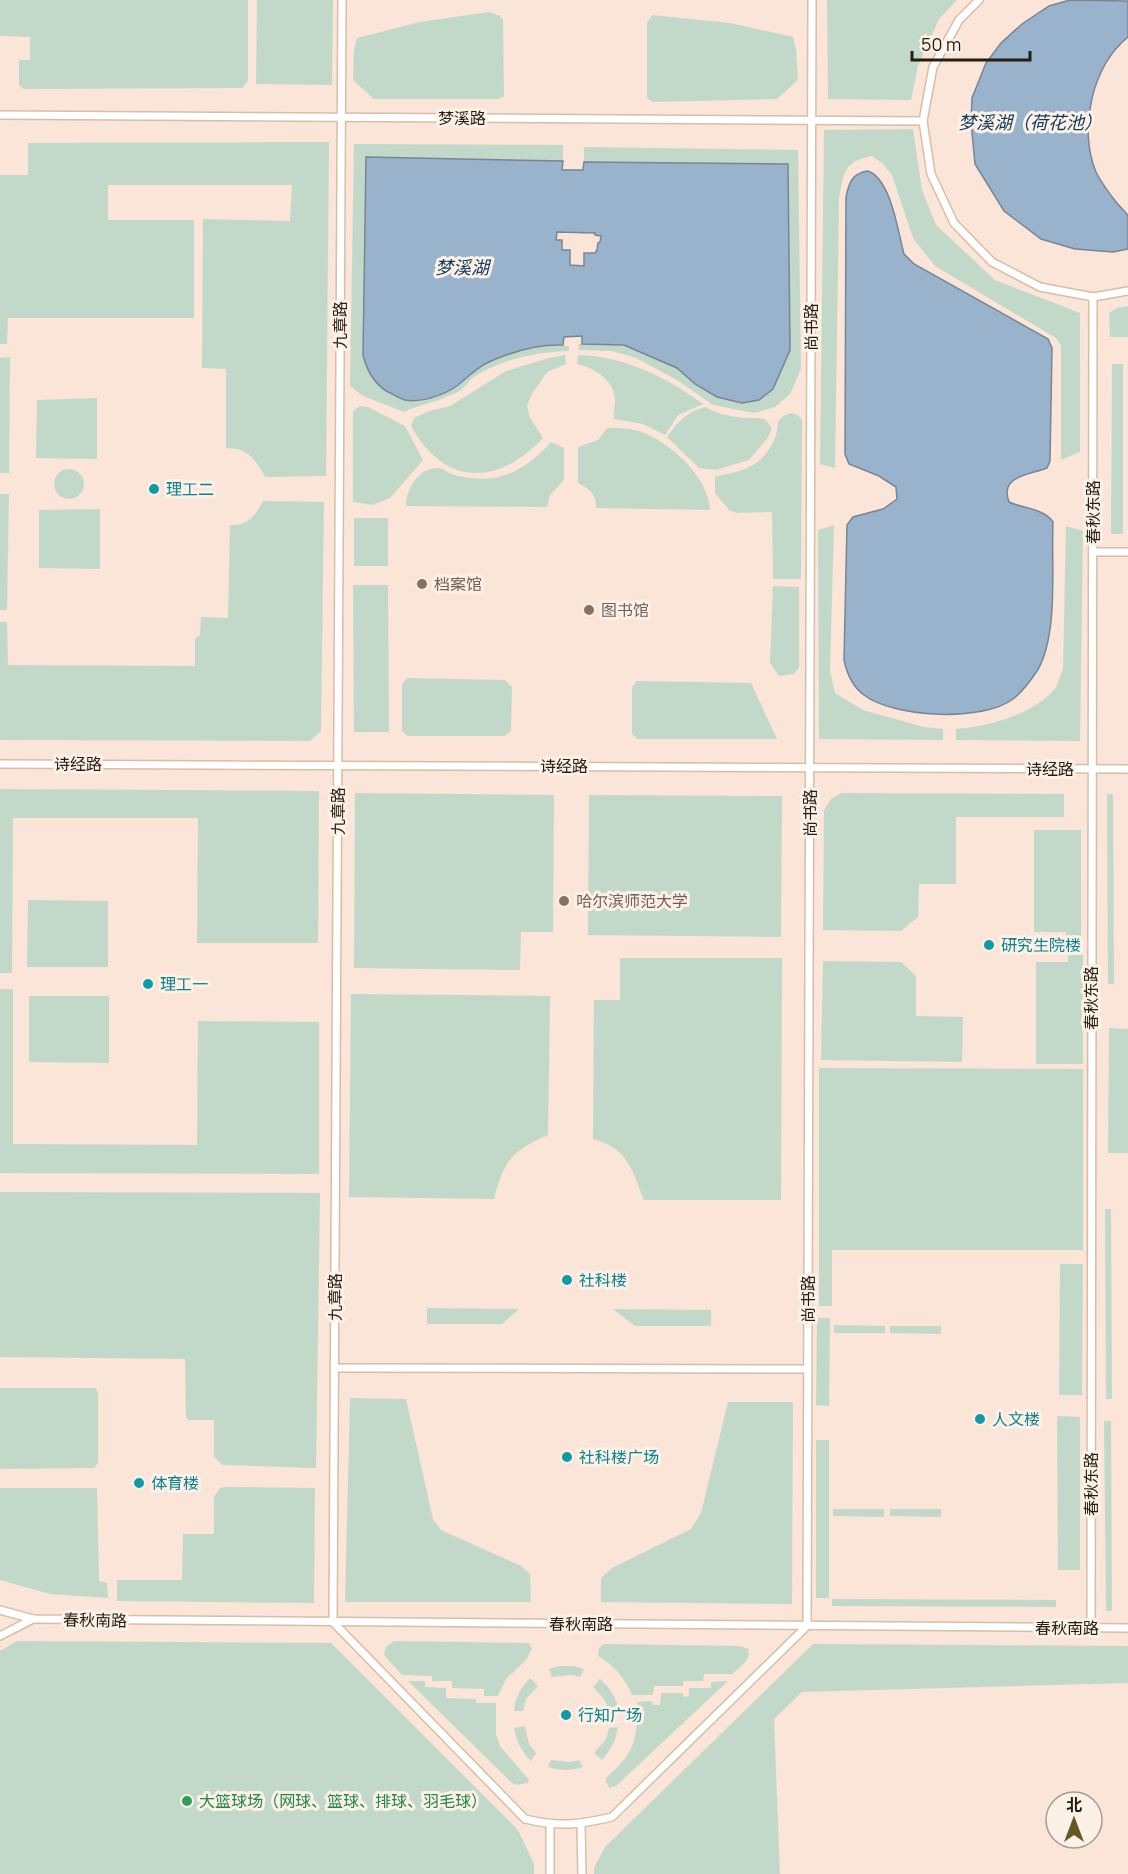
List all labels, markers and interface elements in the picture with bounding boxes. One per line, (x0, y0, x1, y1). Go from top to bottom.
scale bar (912, 24, 1030, 62)
text: 50 m (921, 32, 961, 56)
street label: 梦溪路 (438, 107, 486, 129)
water label: 梦溪湖（荷花池） (958, 110, 1102, 134)
water label: 梦溪湖 (435, 255, 492, 279)
street label: 九章路 (329, 301, 351, 349)
street label: 尚书路 (800, 303, 822, 351)
place label: 理工二 (166, 478, 214, 500)
street label: 春秋东路 (1082, 480, 1104, 544)
marker: 理工二 (147, 482, 161, 496)
place label: 档案馆 (434, 573, 482, 595)
marker: 档案馆 (415, 577, 429, 591)
place label: 图书馆 (601, 599, 649, 621)
marker: 图书馆 (582, 603, 596, 617)
street label: 诗经路 (54, 753, 102, 775)
street label: 诗经路 (540, 755, 588, 777)
street label: 诗经路 (1026, 758, 1074, 780)
street label: 九章路 (327, 787, 349, 835)
street label: 尚书路 (799, 789, 821, 837)
place label: 哈尔滨师范大学 (576, 890, 688, 912)
marker: 哈尔滨师范大学 (557, 894, 571, 908)
place label: 研究生院楼 (1001, 934, 1081, 956)
marker: 研究生院楼 (982, 938, 996, 952)
street label: 春秋东路 (1080, 966, 1102, 1030)
place label: 理工一 (160, 973, 208, 995)
marker: 理工一 (141, 977, 155, 991)
place label: 社科楼 (579, 1269, 627, 1291)
street label: 九章路 (324, 1273, 346, 1321)
marker: 社科楼 (560, 1273, 574, 1287)
street label: 尚书路 (797, 1275, 819, 1323)
place label: 人文楼 (992, 1408, 1040, 1430)
marker: 人文楼 (973, 1412, 987, 1426)
place label: 社科楼广场 (579, 1446, 659, 1468)
marker: 社科楼广场 (560, 1450, 574, 1464)
street label: 春秋东路 (1080, 1452, 1102, 1516)
place label: 体育楼 (151, 1472, 199, 1494)
marker: 体育楼 (132, 1476, 146, 1490)
street label: 春秋南路 (63, 1608, 127, 1632)
street label: 春秋南路 (549, 1613, 613, 1635)
street label: 春秋南路 (1035, 1617, 1099, 1639)
place label: 行知广场 (578, 1704, 642, 1726)
marker: 行知广场 (559, 1708, 573, 1722)
place label: 大篮球场（网球、篮球、排球、羽毛球） (199, 1790, 487, 1812)
north arrow (1044, 1790, 1104, 1850)
marker: 大篮球场（网球、篮球、排球、羽毛球） (180, 1794, 194, 1808)
text: 北 (1066, 1794, 1082, 1816)

